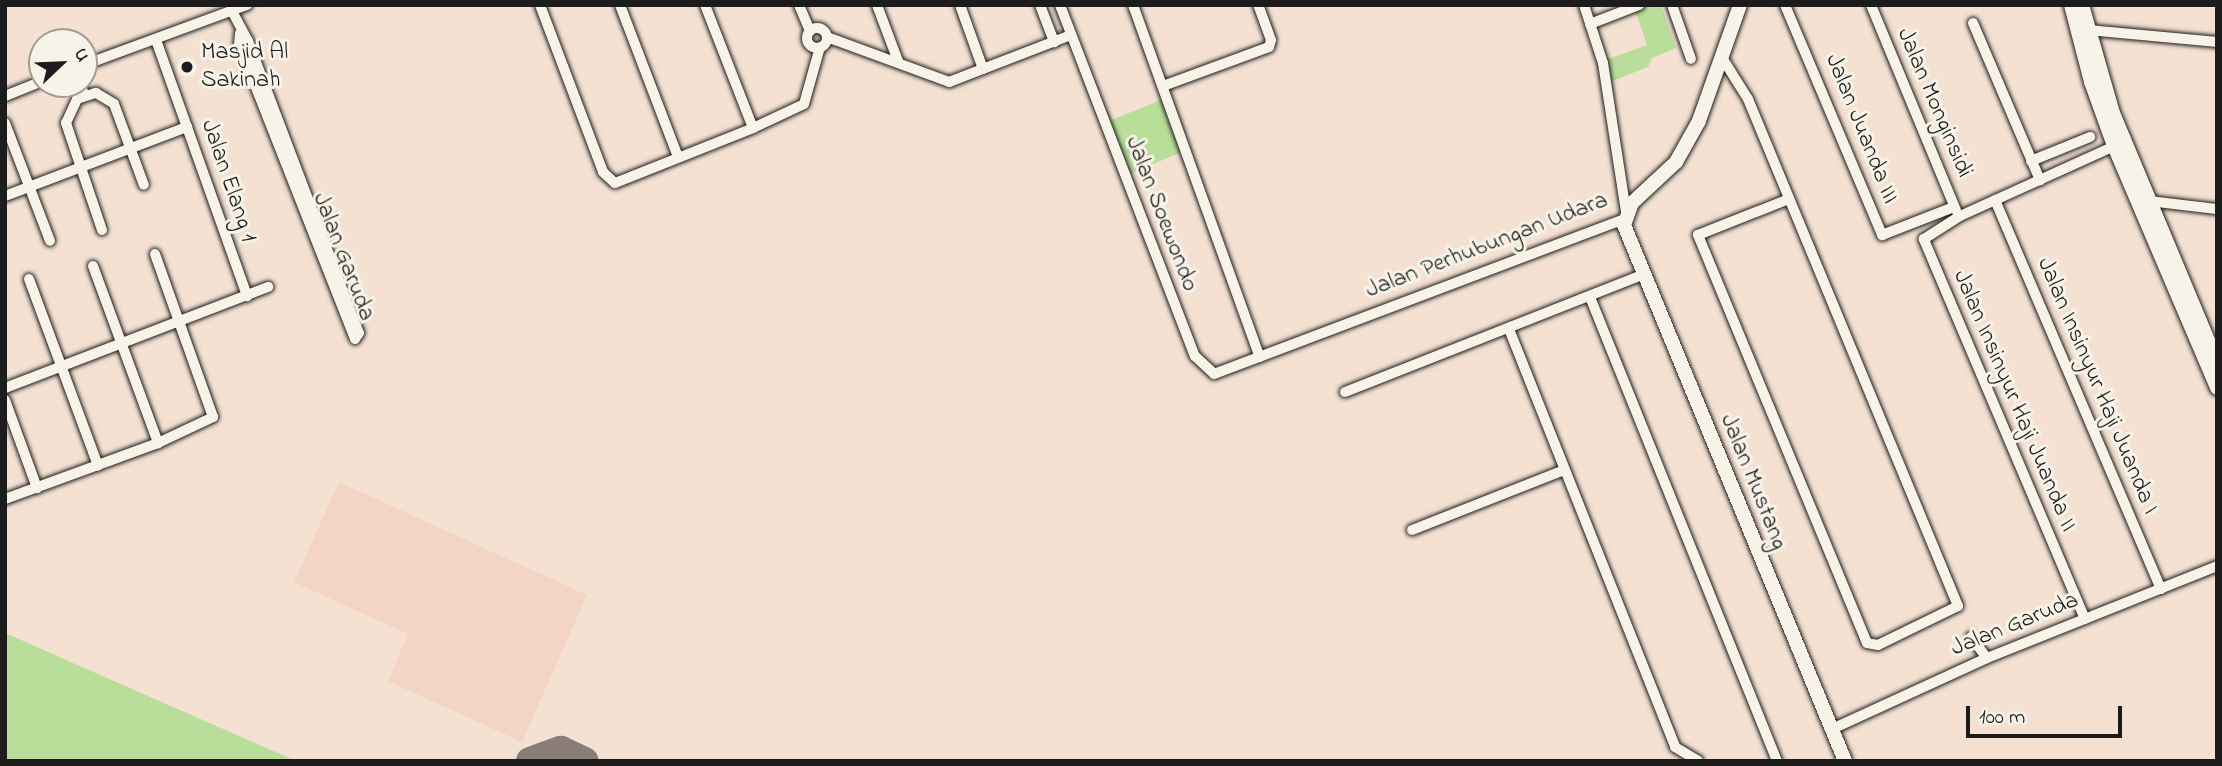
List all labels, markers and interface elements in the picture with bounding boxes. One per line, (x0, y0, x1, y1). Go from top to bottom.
street label: Jalan Monginsidi (1890, 24, 1978, 182)
north arrow (28, 28, 98, 98)
place label: Masjid Al Sakinah (201, 39, 288, 95)
text: U (66, 45, 96, 66)
street label: Jalan Juanda III (1818, 50, 1904, 208)
marker: Masjid Al Sakinah (179, 59, 195, 75)
street label: Jalan Elang 1 (194, 116, 262, 246)
street label: Jalan Soewondo (1118, 132, 1204, 296)
street label: Jalan Perhubungan Udara (1362, 187, 1612, 305)
street label: Jalan Garuda (305, 189, 381, 325)
street label: Jalan Insinyur Haji Juanda I (2030, 253, 2164, 519)
street label: Jalan Insinyur Haji Juanda II (1946, 266, 2082, 536)
street label: Jalan Mustang (1713, 410, 1793, 554)
street label: Jalan Garuda (1947, 586, 2083, 664)
scale bar (1970, 692, 2126, 736)
text: 100 m (1979, 703, 2025, 733)

